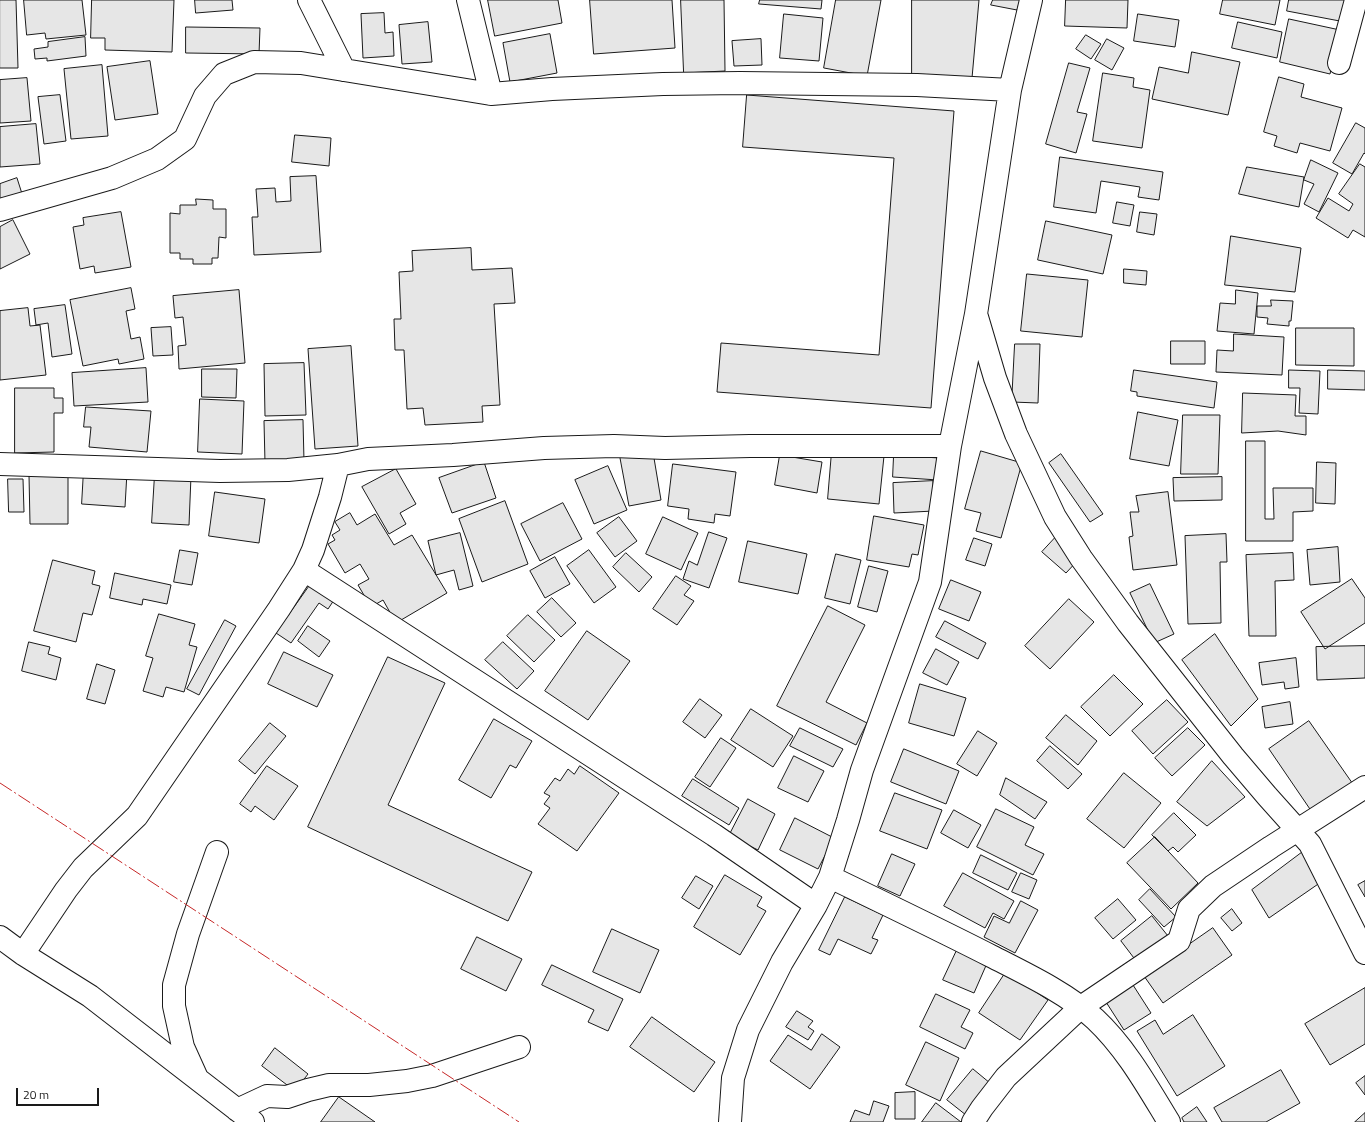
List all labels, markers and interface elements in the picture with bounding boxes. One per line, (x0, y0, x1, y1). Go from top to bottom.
scale bar (18, 1080, 101, 1106)
text: 20 m (23, 1085, 49, 1104)

